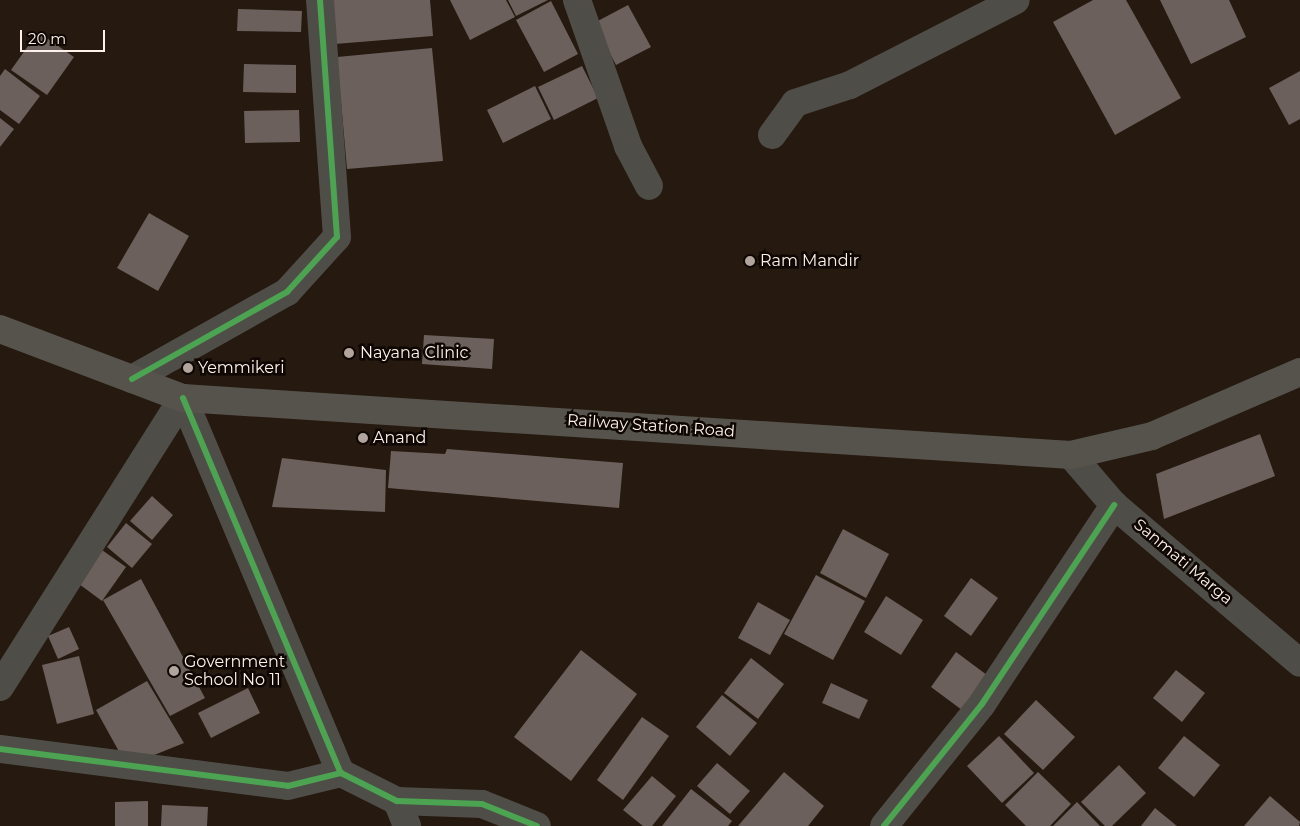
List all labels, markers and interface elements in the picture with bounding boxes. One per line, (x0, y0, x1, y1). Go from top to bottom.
scale bar (22, 20, 108, 52)
text: 20 m (28, 29, 66, 48)
place label: Ram Mandir (760, 251, 859, 271)
marker: Ram Mandir (744, 255, 756, 267)
place label: Nayana Clinic (360, 343, 468, 363)
marker: Nayana Clinic (342, 346, 356, 360)
place label: Yemmikeri (198, 358, 285, 378)
marker: Yemmikeri (182, 362, 194, 374)
street label: Railway Station Road (566, 411, 736, 441)
place label: Anand (373, 428, 426, 448)
marker: Anand (357, 432, 369, 444)
street label: Sanmati Marga (1130, 515, 1236, 609)
place label: Government School No 11 (184, 652, 285, 690)
marker: Government School No 11 (168, 665, 180, 677)

